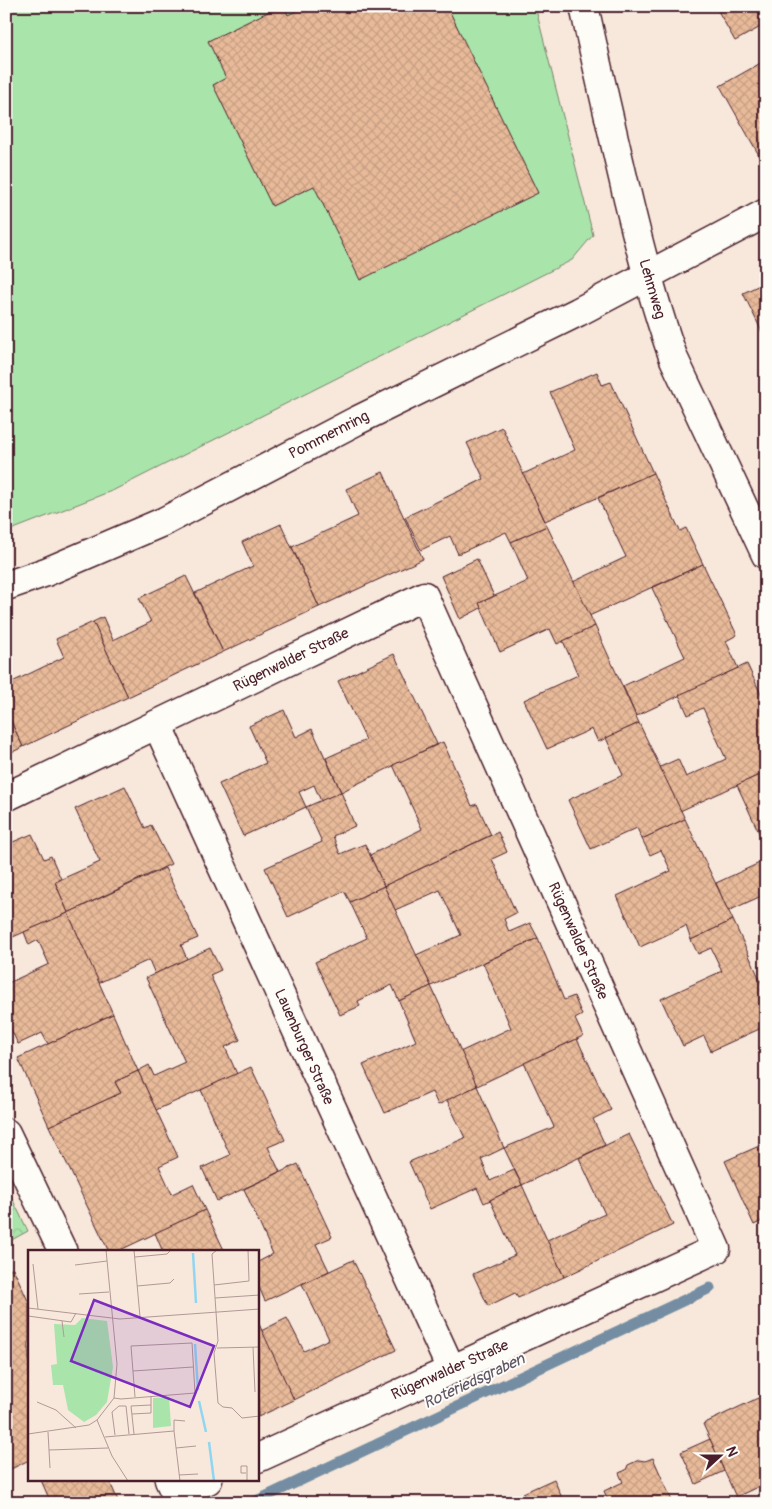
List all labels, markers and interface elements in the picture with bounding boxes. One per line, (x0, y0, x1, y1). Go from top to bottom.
street label: Lehmweg (634, 257, 670, 321)
street label: Pommernring (286, 407, 372, 463)
street label: Rügenwalder Straße (230, 623, 353, 696)
street label: Rügenwalder Straße (544, 879, 613, 1003)
street label: Lauenburger Straße (270, 986, 338, 1108)
inset map (28, 1250, 259, 1482)
street label: Rügenwalder Straße (388, 1335, 512, 1404)
water label: Roteriedsgraben (420, 1348, 529, 1413)
north arrow (694, 1432, 744, 1482)
text: N (722, 1444, 741, 1459)

